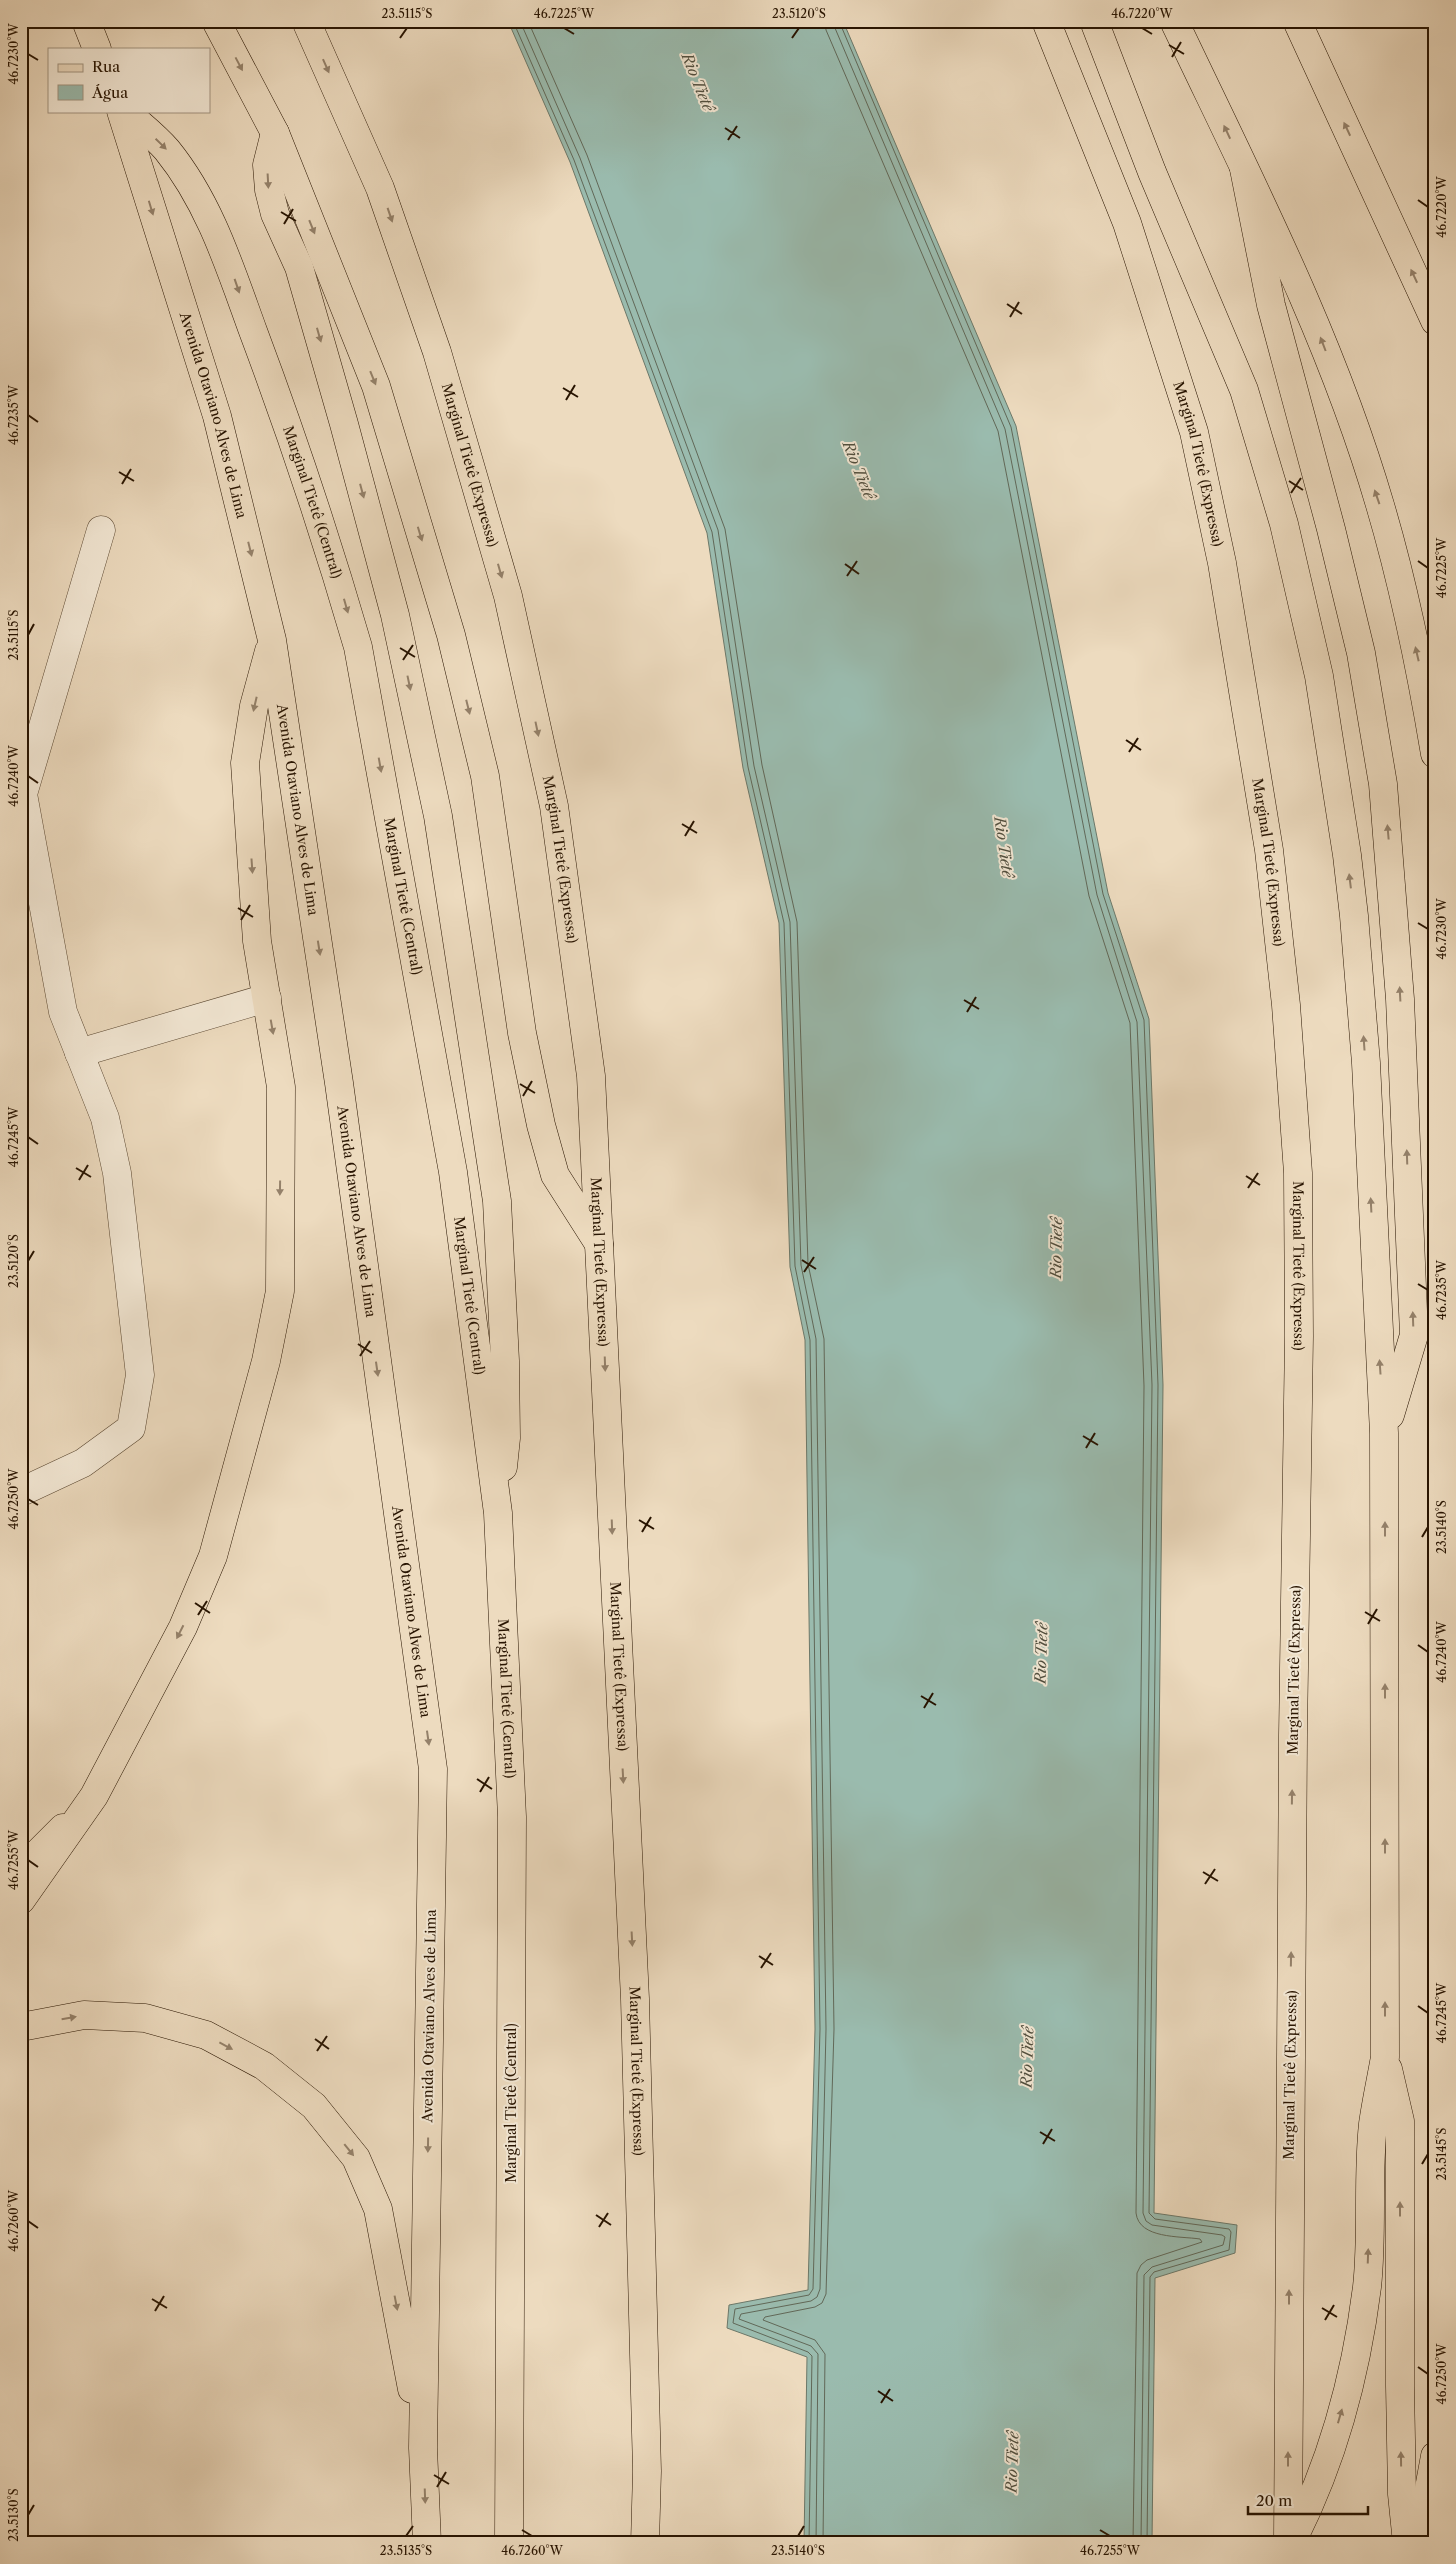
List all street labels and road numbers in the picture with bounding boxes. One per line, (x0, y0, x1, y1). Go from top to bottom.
street label: Avenida Otaviano Alves de Lima (176, 309, 251, 521)
street label: Marginal Tietê (Expressa) (1169, 379, 1227, 548)
street label: Marginal Tietê (Expressa) (438, 381, 502, 549)
street label: Marginal Tietê (Central) (279, 423, 346, 581)
street label: Avenida Otaviano Alves de Lima (273, 702, 323, 917)
street label: Marginal Tietê (Expressa) (539, 774, 582, 944)
street label: Marginal Tietê (Expressa) (1248, 777, 1289, 947)
street label: Marginal Tietê (Central) (380, 816, 426, 976)
street label: Avenida Otaviano Alves de Lima (333, 1103, 380, 1319)
street label: Marginal Tietê (Expressa) (587, 1177, 613, 1347)
street label: Marginal Tietê (Expressa) (1289, 1181, 1308, 1351)
street label: Marginal Tietê (Central) (450, 1215, 489, 1376)
street label: Avenida Otaviano Alves de Lima (388, 1504, 435, 1719)
street label: Marginal Tietê (Expressa) (606, 1581, 632, 1751)
street label: Marginal Tietê (Expressa) (1284, 1585, 1304, 1755)
street label: Marginal Tietê (Central) (494, 1618, 519, 1779)
street label: Avenida Otaviano Alves de Lima (418, 1908, 440, 2124)
street label: Marginal Tietê (Expressa) (625, 1986, 648, 2156)
street label: Marginal Tietê (Expressa) (1280, 1990, 1300, 2160)
street label: Marginal Tietê (Central) (502, 2023, 520, 2183)

